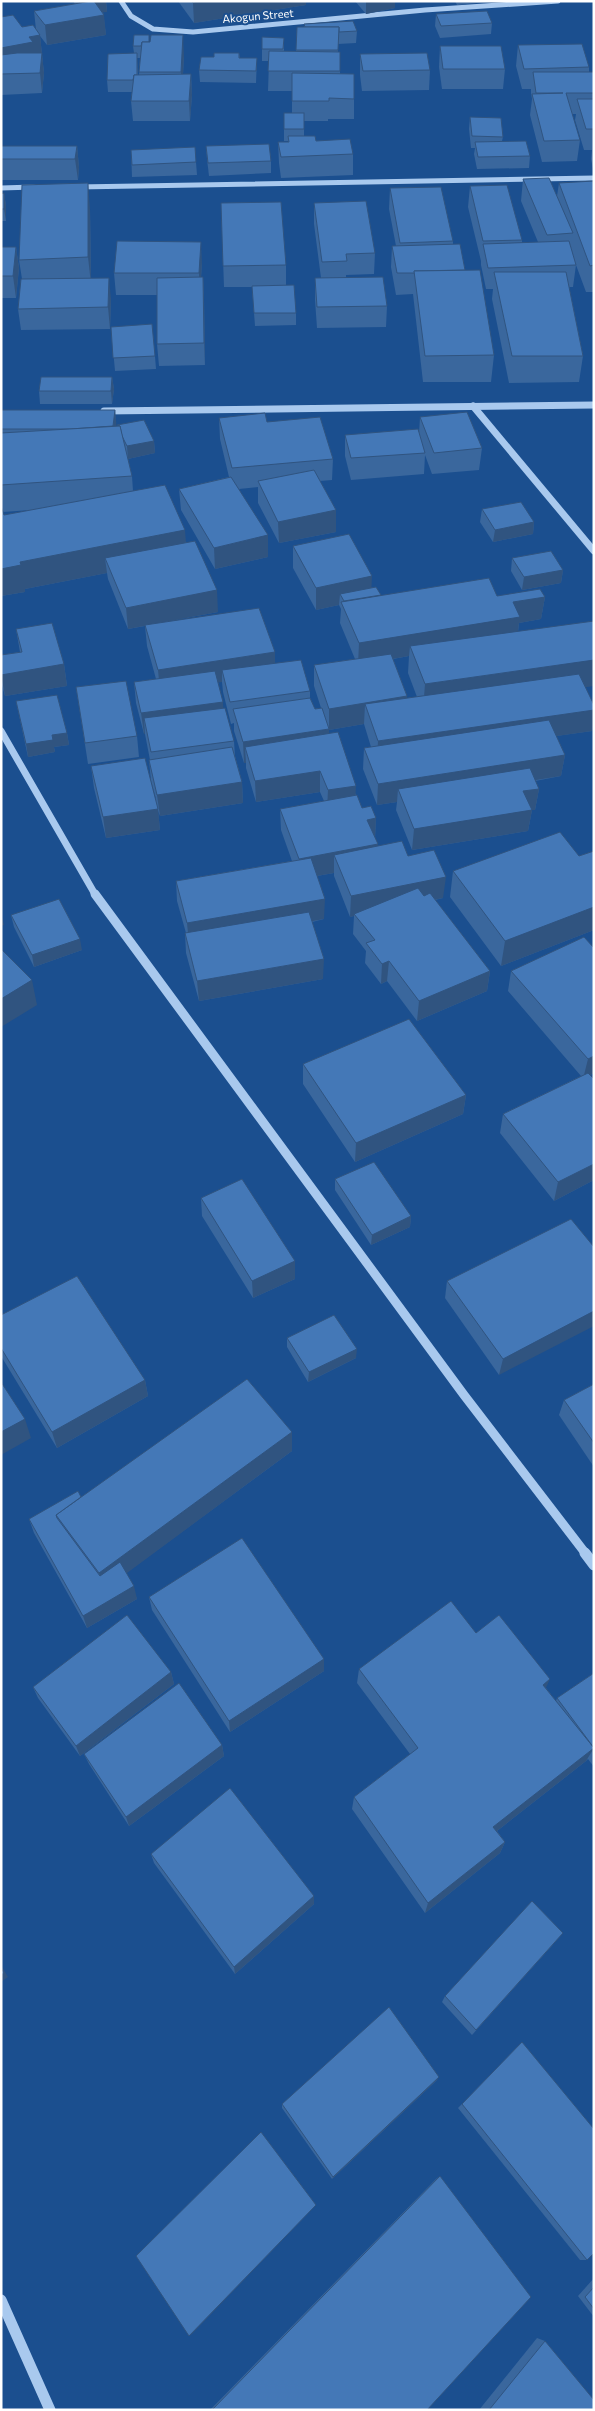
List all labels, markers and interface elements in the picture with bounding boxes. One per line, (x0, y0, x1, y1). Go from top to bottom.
street label: Akogun Street (222, 6, 295, 25)

